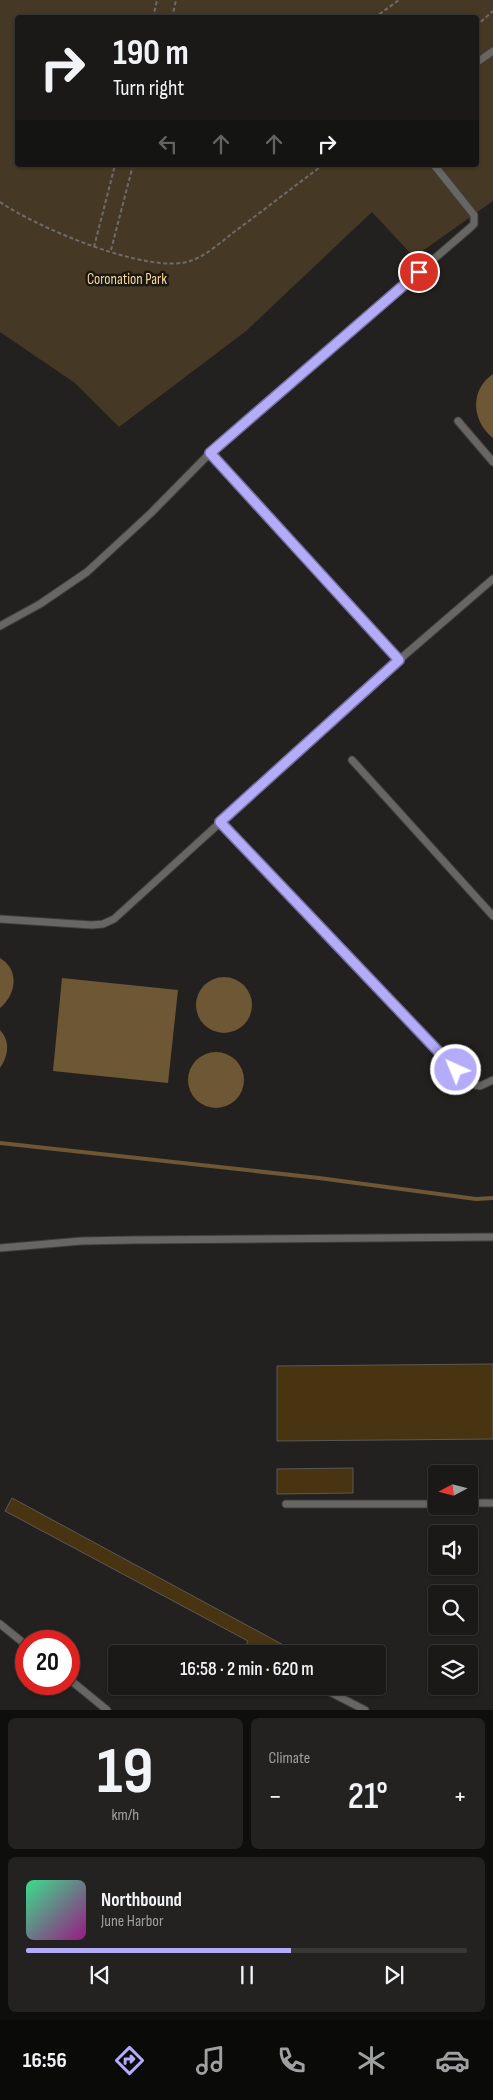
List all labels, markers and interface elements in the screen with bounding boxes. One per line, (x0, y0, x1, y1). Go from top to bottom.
text: 190 m (113, 32, 189, 75)
icon: right (30, 35, 95, 100)
text: Turn right (113, 75, 184, 102)
icon: left (154, 130, 182, 158)
icon: ahead (207, 130, 235, 158)
icon: ahead (260, 130, 288, 158)
icon: right (313, 130, 341, 158)
pin (398, 251, 440, 293)
icon: arrive (405, 258, 433, 286)
park label: Coronation Park (87, 270, 167, 289)
position arrow (429, 1043, 481, 1095)
north arrow (428, 1465, 478, 1515)
map controls (428, 1465, 478, 1695)
button: sound (428, 1525, 478, 1575)
button: search (428, 1585, 478, 1635)
speed limit sign: 20 (15, 1630, 80, 1695)
button: layers (428, 1645, 478, 1695)
text: 16:58 · 2 min · 620 m (180, 1658, 314, 1681)
text: 19 (97, 1734, 153, 1812)
text: Climate (269, 1749, 310, 1768)
text: 21° (348, 1774, 388, 1819)
text: − (269, 1780, 282, 1813)
text: + (453, 1780, 467, 1813)
text: km/h (111, 1806, 139, 1825)
text: Northbound (101, 1889, 182, 1912)
text: June Harbor (101, 1912, 164, 1931)
icon: previous (86, 1961, 114, 1989)
icon: pause (233, 1961, 261, 1989)
icon: next (380, 1961, 408, 1989)
icon: directions (112, 2043, 147, 2078)
icon: music (193, 2043, 228, 2078)
icon: phone (274, 2043, 309, 2078)
icon: climate (354, 2043, 389, 2078)
icon: car (435, 2043, 470, 2078)
text: 16:56 (23, 2047, 67, 2074)

